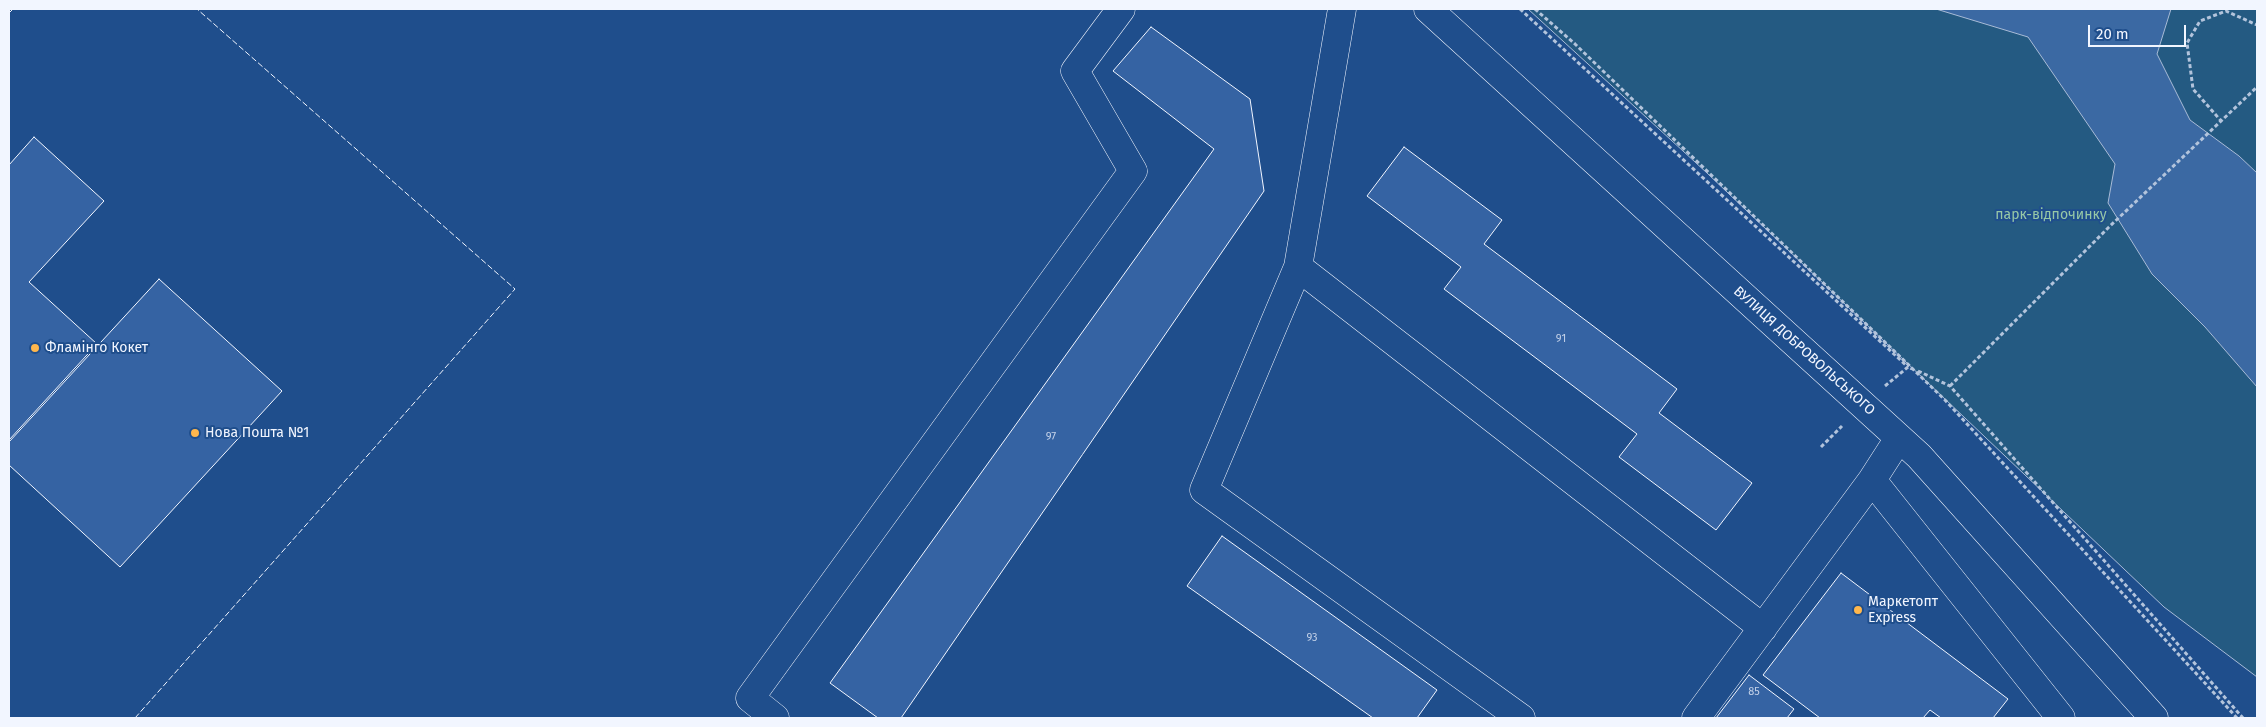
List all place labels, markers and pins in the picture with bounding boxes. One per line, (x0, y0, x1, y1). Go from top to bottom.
place label: Фламінго Кокет (45, 340, 148, 356)
marker: Фламінго Кокет (29, 342, 41, 354)
place label: Нова Пошта №1 (205, 425, 309, 441)
marker: Нова Пошта №1 (189, 427, 201, 439)
place label: Маркетопт Express (1868, 594, 1938, 626)
marker: Маркетопт Express (1852, 604, 1864, 616)

